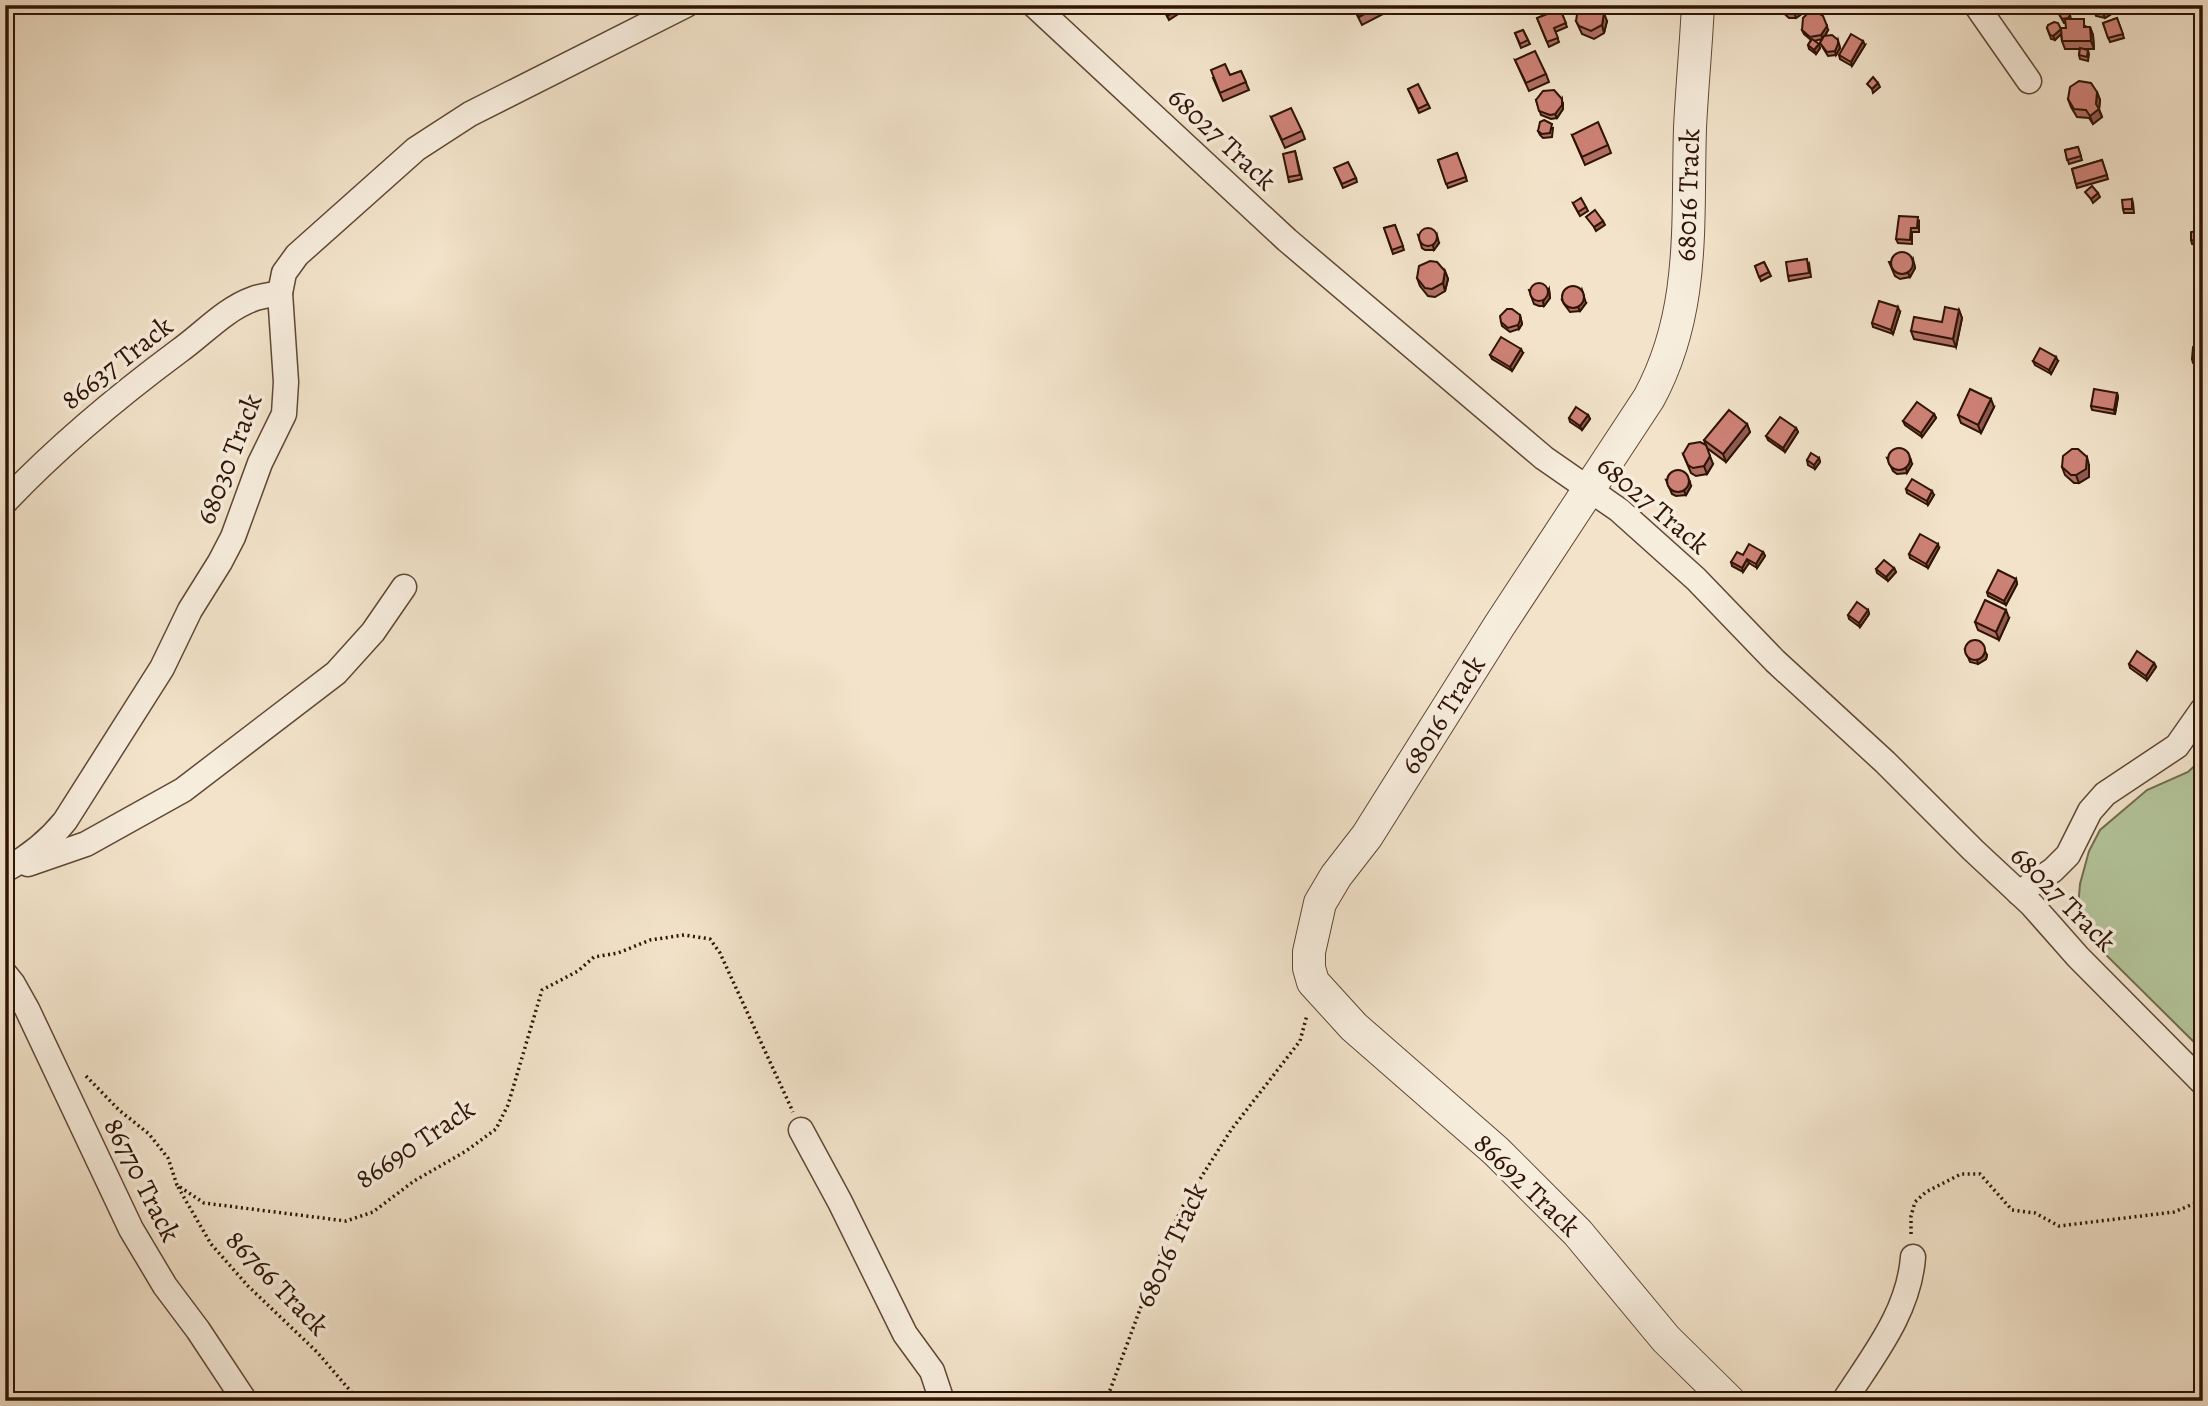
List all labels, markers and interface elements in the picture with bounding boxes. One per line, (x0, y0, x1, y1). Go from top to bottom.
street label: 68027 Track (1159, 79, 1285, 199)
street label: 68016 Track (1667, 128, 1709, 262)
street label: 86637 Track (53, 307, 181, 419)
street label: 68030 Track (187, 388, 271, 530)
street label: 68027 Track (1589, 447, 1717, 563)
street label: 68016 Track (1392, 648, 1494, 782)
street label: 68027 Track (2002, 838, 2124, 960)
street label: 86690 Track (348, 1090, 482, 1198)
street label: 86770 Track (95, 1112, 189, 1249)
street label: 86692 Track (1465, 1125, 1589, 1246)
street label: 68016 Track (1126, 1177, 1216, 1313)
street label: 86766 Track (217, 1222, 337, 1344)

